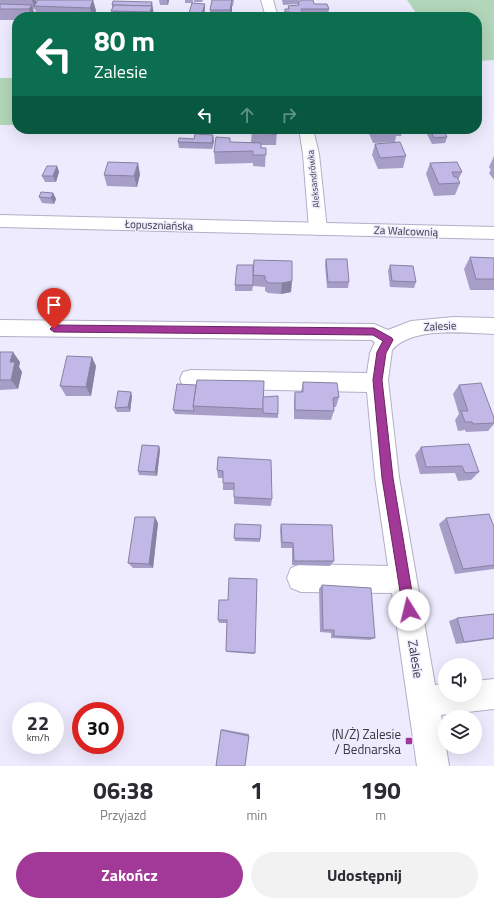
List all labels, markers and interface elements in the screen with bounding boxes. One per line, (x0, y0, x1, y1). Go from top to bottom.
text: 80 m (94, 19, 155, 62)
icon: left (28, 28, 80, 80)
text: Zalesie (94, 58, 147, 85)
icon: left (194, 104, 216, 126)
icon: ahead (236, 104, 258, 126)
icon: right (278, 104, 300, 126)
street label: Aleksandrówka (303, 149, 322, 209)
street label: Łopuszniańska (124, 216, 194, 234)
street label: Za Walcownią (374, 222, 439, 240)
pin (37, 288, 71, 329)
icon: arrive (43, 294, 65, 316)
street label: Zalesie (423, 317, 457, 335)
position arrow (388, 589, 430, 631)
street label: Zalesie (403, 638, 429, 680)
map controls (438, 658, 482, 754)
button: sound (438, 658, 482, 702)
speed limit sign: 30 (72, 702, 124, 754)
text: 22 (27, 707, 49, 738)
button: layers (438, 710, 482, 754)
place label: (N/Ż) Zalesie / Bednarska (332, 724, 401, 759)
text: km/h (27, 730, 49, 745)
marker: (N/Ż) Zalesie / Bednarska (404, 736, 414, 746)
text: 06:38 (93, 772, 153, 808)
text: 1 (250, 772, 264, 808)
text: 190 (360, 772, 401, 808)
text: Przyjazd (100, 805, 146, 825)
text: min (246, 805, 267, 825)
text: m (375, 805, 386, 825)
button: Zakończ (16, 852, 243, 898)
button: Udostępnij (251, 852, 478, 898)

